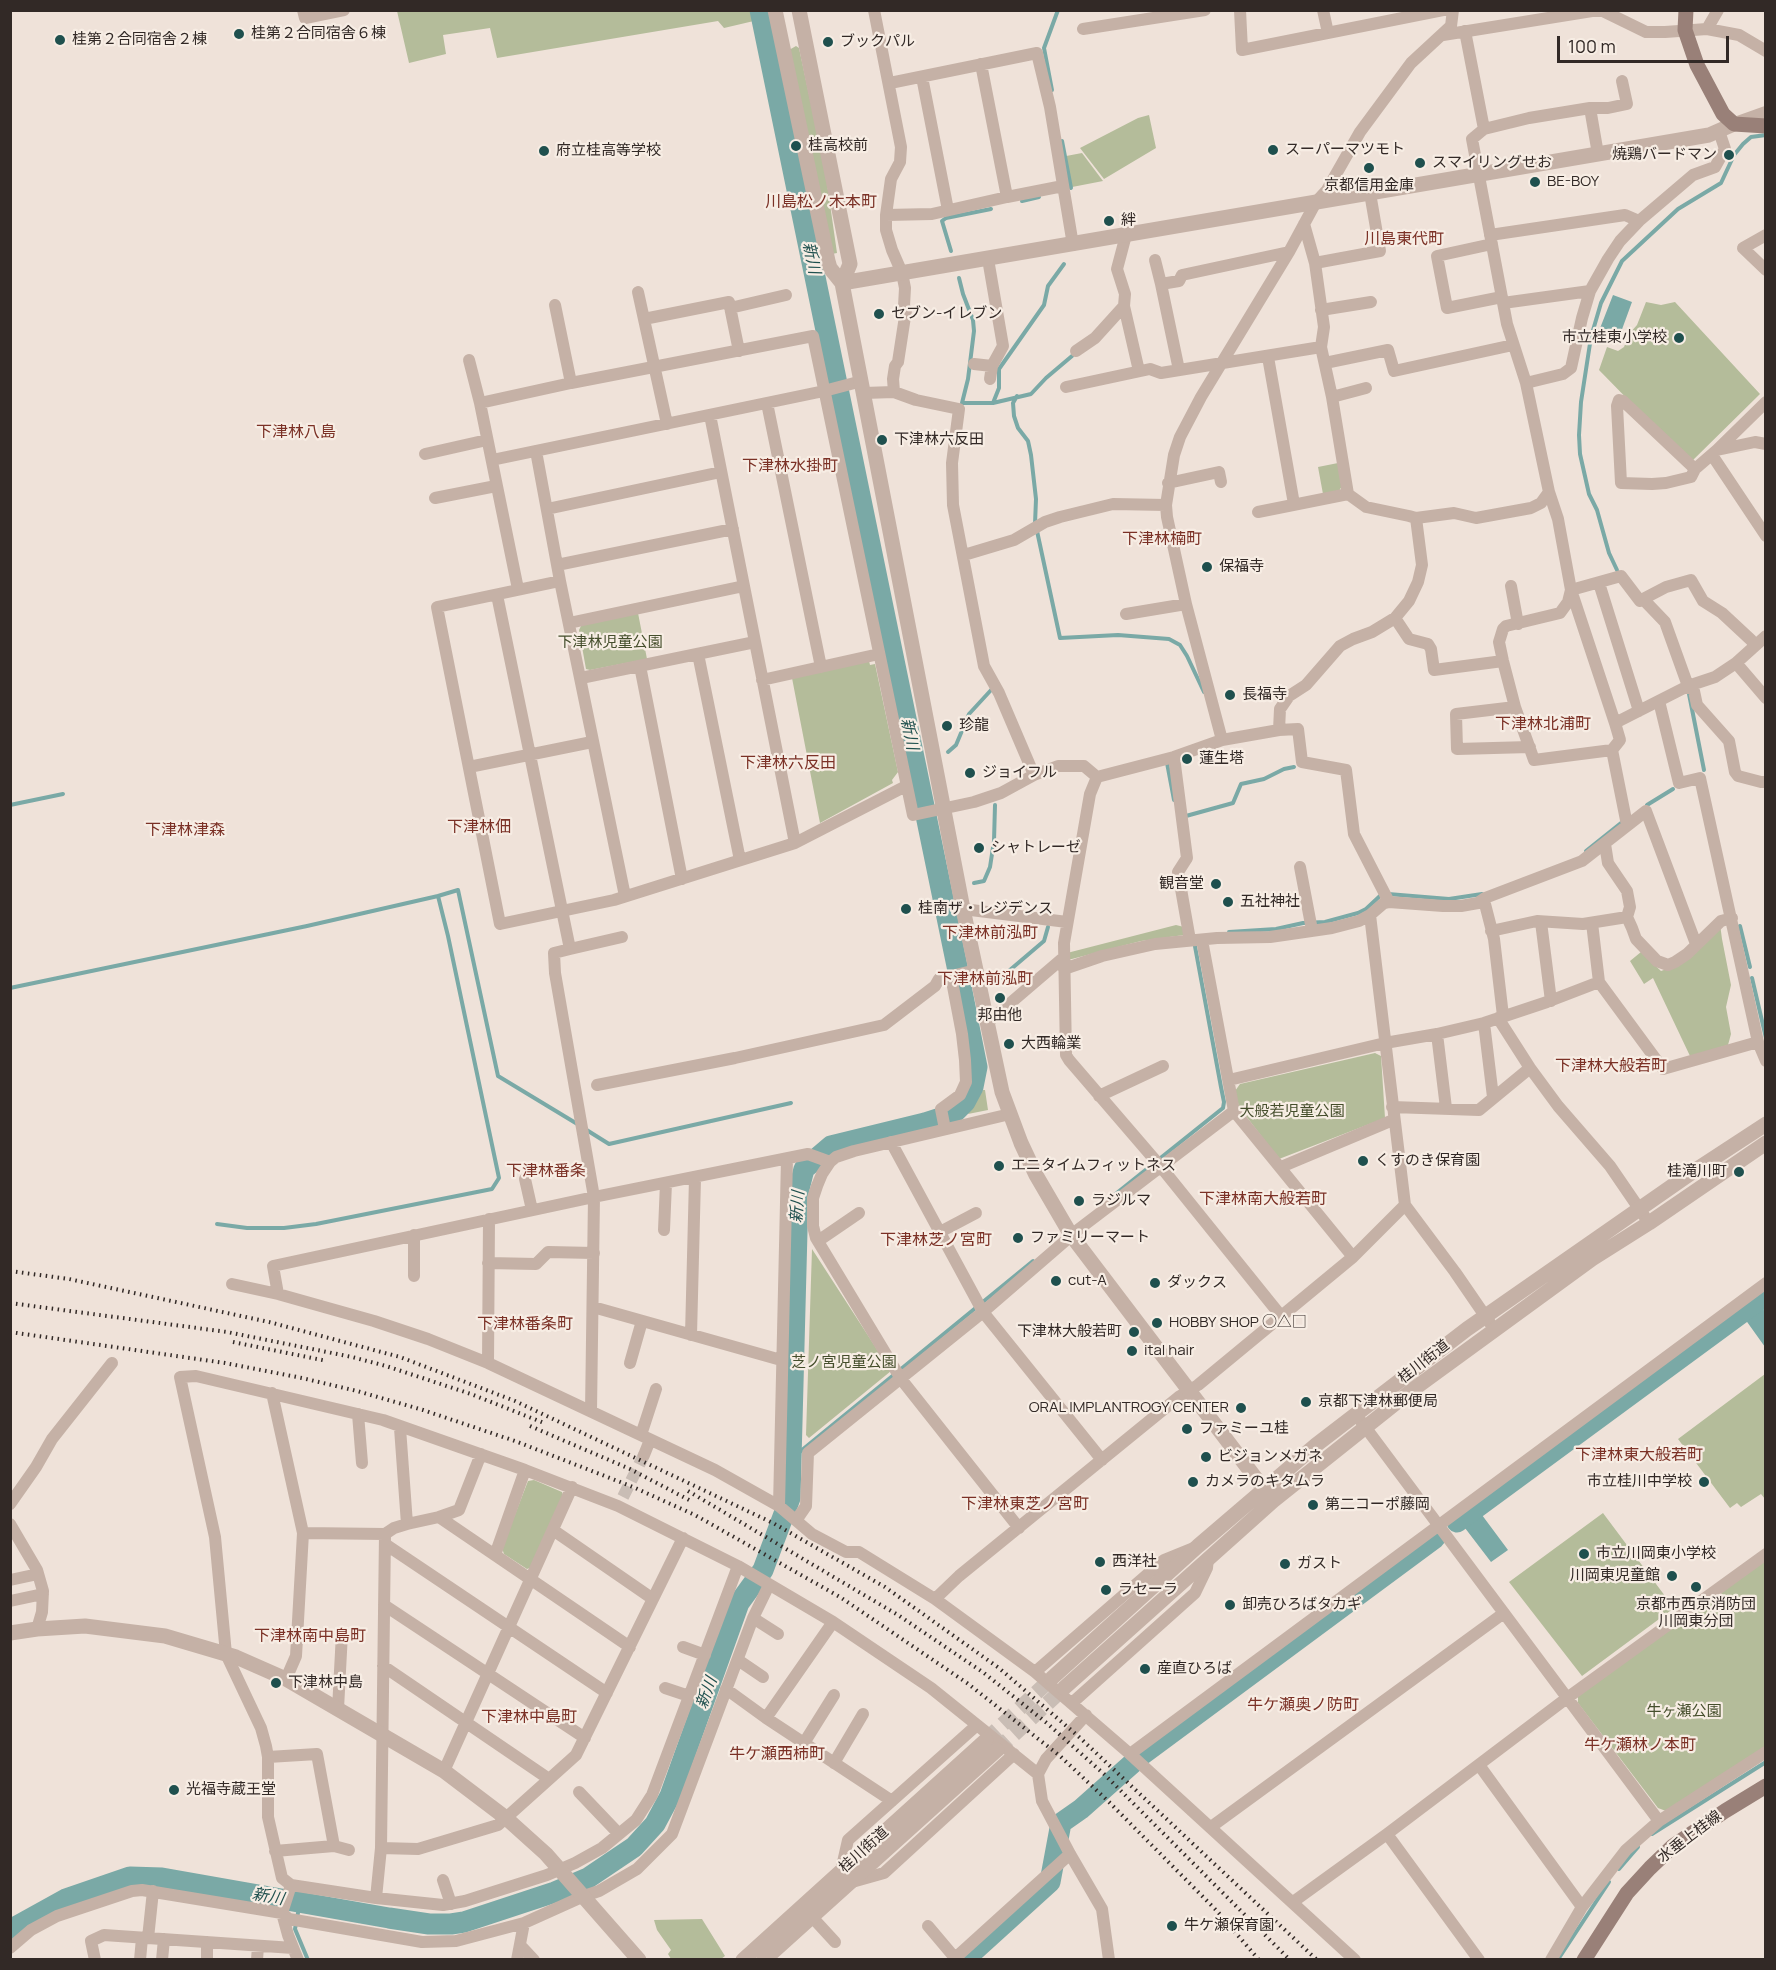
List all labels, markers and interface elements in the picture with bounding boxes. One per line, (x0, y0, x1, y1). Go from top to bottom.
scale bar (1560, 24, 1732, 62)
place label: 桂第２合同宿舎６棟 (251, 25, 386, 43)
marker: 桂第２合同宿舎６棟 (232, 27, 246, 41)
place label: 桂第２合同宿舎２棟 (72, 31, 207, 49)
marker: 桂第２合同宿舎２棟 (53, 33, 67, 47)
place label: ブックパル (840, 33, 915, 51)
text: 100 m (1568, 34, 1616, 58)
marker: ブックパル (821, 35, 835, 49)
place label: 桂高校前 (808, 137, 868, 155)
marker: 桂高校前 (789, 139, 803, 153)
place label: スーパーマツモト (1285, 141, 1405, 159)
place label: 府立桂高等学校 (556, 142, 661, 160)
marker: スーパーマツモト (1266, 143, 1280, 157)
marker: 府立桂高等学校 (537, 144, 551, 158)
place label: 焼鶏バードマン (1612, 146, 1717, 164)
marker: 焼鶏バードマン (1722, 148, 1736, 162)
place label: スマイリングせお (1432, 154, 1552, 172)
marker: スマイリングせお (1413, 156, 1427, 170)
marker: 京都信用金庫 (1362, 161, 1376, 175)
place label: BE-BOY (1547, 173, 1599, 191)
marker: BE-BOY (1528, 175, 1542, 189)
place label: 京都信用金庫 (1324, 177, 1414, 195)
district label: 川島松ノ木本町 (765, 193, 877, 213)
place label: 絆 (1121, 212, 1136, 230)
marker: 絆 (1102, 214, 1116, 228)
district label: 川島東代町 (1364, 230, 1444, 250)
water label: 新川 (798, 240, 824, 276)
place label: セブン-イレブン (891, 305, 1002, 323)
marker: セブン-イレブン (872, 307, 886, 321)
place label: 市立桂東小学校 (1562, 329, 1667, 347)
marker: 市立桂東小学校 (1672, 331, 1686, 345)
district label: 下津林八島 (256, 423, 336, 443)
place label: 下津林六反田 (894, 431, 984, 449)
marker: 下津林六反田 (875, 433, 889, 447)
district label: 下津林水掛町 (742, 457, 838, 477)
district label: 下津林楠町 (1122, 530, 1202, 550)
place label: 保福寺 (1219, 558, 1264, 576)
marker: 保福寺 (1200, 560, 1214, 574)
park label: 下津林児童公園 (558, 634, 662, 652)
place label: 長福寺 (1242, 686, 1287, 704)
marker: 長福寺 (1223, 688, 1237, 702)
district label: 下津林北浦町 (1495, 715, 1591, 735)
water label: 新川 (896, 716, 922, 752)
place label: 珍龍 (959, 717, 989, 735)
marker: 珍龍 (940, 719, 954, 733)
place label: 蓮生塔 (1199, 750, 1244, 768)
marker: 蓮生塔 (1180, 752, 1194, 766)
district label: 下津林六反田 (740, 754, 836, 774)
place label: ジョイフル (982, 764, 1057, 782)
marker: ジョイフル (963, 766, 977, 780)
district label: 下津林佃 (447, 818, 511, 838)
district label: 下津林津森 (145, 821, 225, 841)
place label: シャトレーゼ (991, 839, 1081, 857)
marker: シャトレーゼ (972, 841, 986, 855)
place label: 観音堂 (1159, 875, 1204, 893)
marker: 観音堂 (1209, 877, 1223, 891)
place label: 五社神社 (1240, 893, 1300, 911)
marker: 五社神社 (1221, 895, 1235, 909)
place label: 桂南ザ・レジデンス (918, 900, 1053, 918)
marker: 桂南ザ・レジデンス (899, 902, 913, 916)
district label: 下津林前泓町 (942, 924, 1038, 944)
district label: 下津林前泓町 (937, 970, 1033, 990)
marker: 邦由他 (993, 991, 1007, 1005)
place label: 邦由他 (978, 1007, 1022, 1025)
place label: 大西輪業 (1021, 1035, 1081, 1053)
marker: 大西輪業 (1002, 1037, 1016, 1051)
district label: 下津林大般若町 (1555, 1057, 1667, 1077)
park label: 大般若児童公園 (1240, 1103, 1344, 1121)
place label: くすのき保育園 (1375, 1152, 1480, 1170)
marker: くすのき保育園 (1356, 1154, 1370, 1168)
place label: エニタイムフィットネス (1011, 1157, 1176, 1175)
marker: エニタイムフィットネス (992, 1159, 1006, 1173)
district label: 下津林番条 (506, 1162, 586, 1182)
place label: 桂滝川町 (1667, 1163, 1727, 1181)
marker: 桂滝川町 (1732, 1165, 1746, 1179)
water label: 新川 (787, 1190, 809, 1224)
district label: 下津林南大般若町 (1199, 1190, 1327, 1210)
place label: ラジルマ (1091, 1192, 1151, 1210)
marker: ラジルマ (1072, 1194, 1086, 1208)
place label: ファミリーマート (1030, 1229, 1150, 1247)
district label: 下津林芝ノ宮町 (880, 1231, 992, 1251)
marker: ファミリーマート (1011, 1231, 1025, 1245)
place label: cut-A (1068, 1272, 1107, 1290)
marker: cut-A (1049, 1274, 1063, 1288)
place label: ダックス (1167, 1274, 1227, 1292)
marker: ダックス (1148, 1276, 1162, 1290)
place label: HOBBY SHOP ○△□ (1169, 1314, 1307, 1332)
district label: 下津林番条町 (477, 1315, 573, 1335)
marker: HOBBY SHOP ○△□ (1150, 1316, 1164, 1330)
place label: 下津林大般若町 (1017, 1323, 1122, 1341)
marker: 下津林大般若町 (1127, 1325, 1141, 1339)
street label: 桂川街道 (1395, 1336, 1453, 1388)
place label: ital hair (1144, 1342, 1194, 1360)
marker: ital hair (1125, 1344, 1139, 1358)
park label: 芝ノ宮児童公園 (792, 1354, 896, 1372)
place label: 京都下津林郵便局 (1318, 1393, 1438, 1411)
marker: 京都下津林郵便局 (1299, 1395, 1313, 1409)
place label: ORAL IMPLANTROGY CENTER (1029, 1399, 1229, 1417)
marker: ORAL IMPLANTROGY CENTER (1234, 1401, 1248, 1415)
place label: ファミーユ桂 (1199, 1420, 1289, 1438)
marker: ファミーユ桂 (1180, 1422, 1194, 1436)
district label: 下津林東大般若町 (1575, 1446, 1703, 1466)
place label: ビジョンメガネ (1218, 1448, 1323, 1466)
marker: ビジョンメガネ (1199, 1450, 1213, 1464)
place label: カメラのキタムラ (1205, 1473, 1325, 1491)
place label: 市立桂川中学校 (1587, 1473, 1692, 1491)
marker: カメラのキタムラ (1186, 1475, 1200, 1489)
marker: 市立桂川中学校 (1697, 1475, 1711, 1489)
district label: 下津林東芝ノ宮町 (961, 1495, 1089, 1515)
place label: 第二コーポ藤岡 (1325, 1496, 1430, 1514)
marker: 第二コーポ藤岡 (1306, 1498, 1320, 1512)
place label: 市立川岡東小学校 (1596, 1545, 1716, 1563)
marker: 市立川岡東小学校 (1577, 1547, 1591, 1561)
place label: 西洋社 (1112, 1553, 1157, 1571)
marker: 西洋社 (1093, 1555, 1107, 1569)
place label: ガスト (1297, 1555, 1342, 1573)
marker: ガスト (1278, 1557, 1292, 1571)
place label: 川岡東児童館 (1570, 1567, 1660, 1585)
marker: 川岡東児童館 (1665, 1569, 1679, 1583)
marker: 京都市西京消防団 川岡東分団 (1689, 1580, 1703, 1594)
place label: ラセーラ (1118, 1581, 1178, 1599)
marker: ラセーラ (1099, 1583, 1113, 1597)
place label: 卸売ひろばタカギ (1242, 1596, 1362, 1614)
place label: 京都市西京消防団 川岡東分団 (1636, 1596, 1756, 1631)
marker: 卸売ひろばタカギ (1223, 1598, 1237, 1612)
district label: 下津林南中島町 (254, 1627, 366, 1647)
place label: 産直ひろば (1157, 1660, 1232, 1678)
marker: 産直ひろば (1138, 1662, 1152, 1676)
place label: 下津林中島 (288, 1674, 363, 1692)
water label: 新川 (693, 1675, 721, 1711)
marker: 下津林中島 (269, 1676, 283, 1690)
district label: 牛ケ瀬奥ノ防町 (1247, 1696, 1359, 1716)
park label: 牛ヶ瀬公園 (1647, 1703, 1721, 1721)
district label: 下津林中島町 (481, 1708, 577, 1728)
district label: 牛ケ瀬林ノ本町 (1584, 1736, 1696, 1756)
district label: 牛ケ瀬西柿町 (729, 1745, 825, 1765)
place label: 光福寺蔵王堂 (186, 1781, 276, 1799)
marker: 光福寺蔵王堂 (167, 1783, 181, 1797)
street label: 水垂上桂線 (1655, 1807, 1725, 1867)
street label: 桂川街道 (836, 1823, 892, 1877)
water label: 新川 (251, 1885, 285, 1909)
place label: 牛ケ瀬保育園 (1184, 1917, 1274, 1935)
marker: 牛ケ瀬保育園 (1165, 1919, 1179, 1933)

